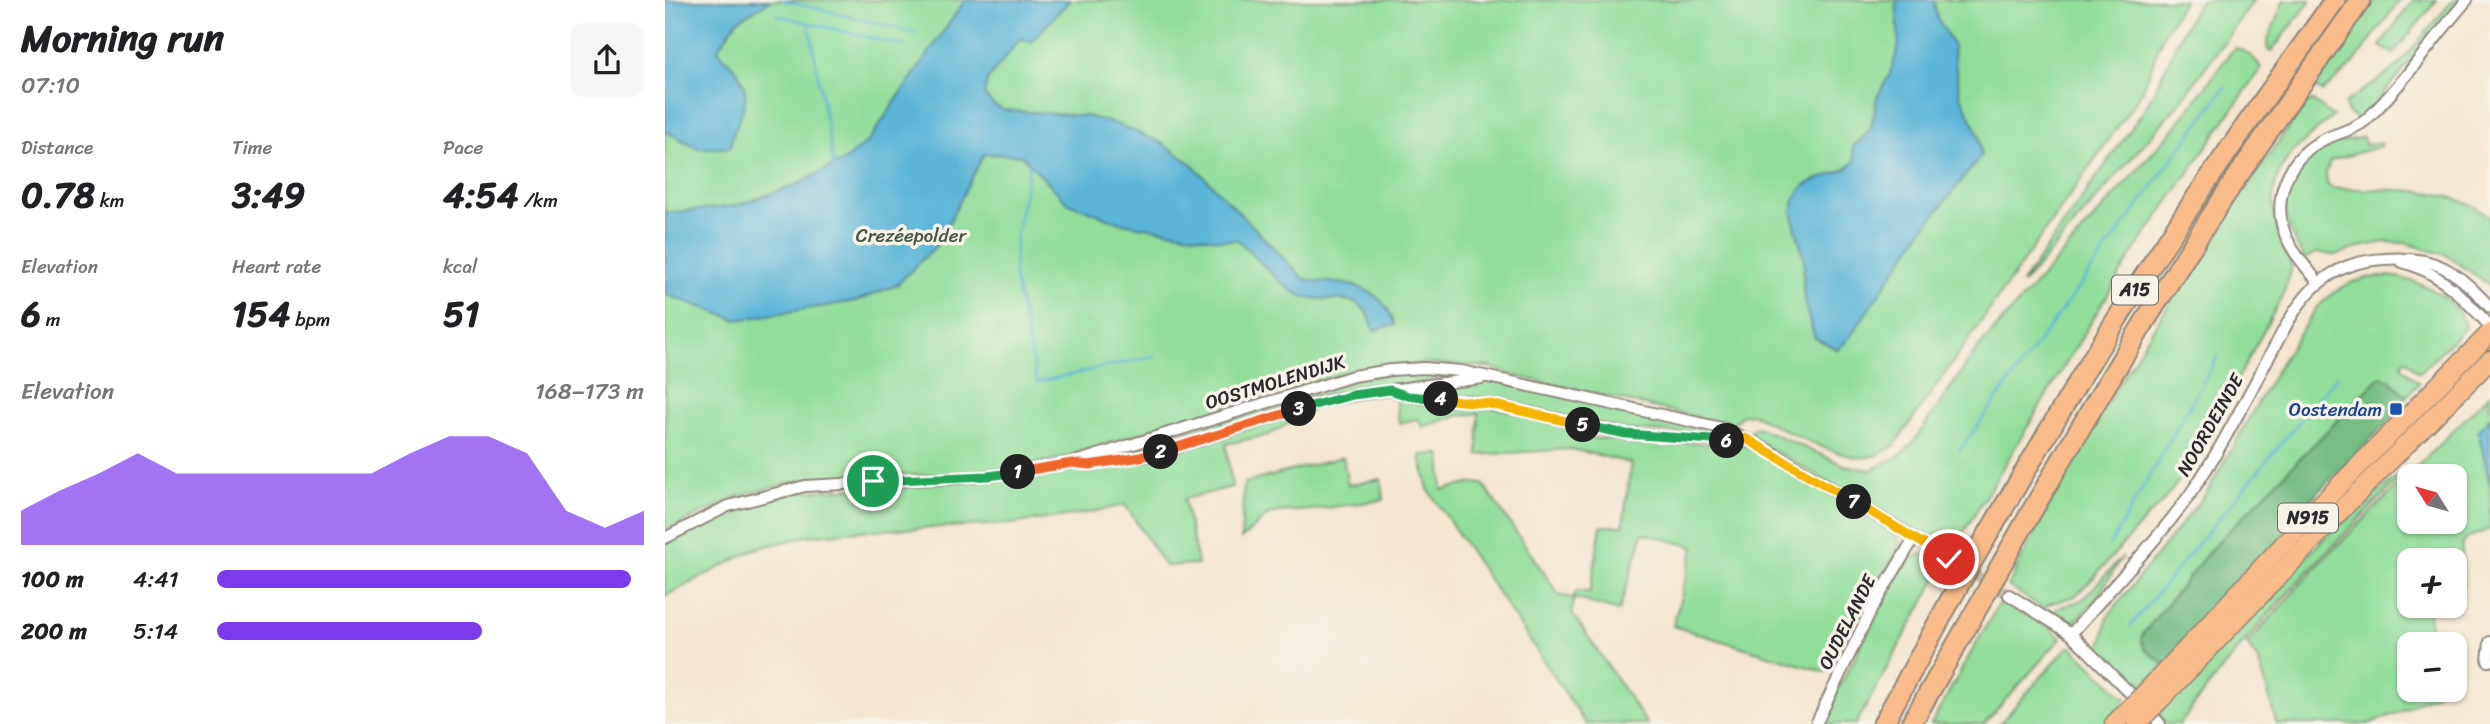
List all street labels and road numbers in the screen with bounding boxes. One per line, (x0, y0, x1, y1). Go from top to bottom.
road number: A15 (2112, 276, 2158, 304)
street label: OOSTMOLENDIJK (1201, 345, 1350, 419)
street label: NOORDEINDE (2167, 366, 2253, 483)
road number: N915 (2278, 504, 2338, 532)
street label: OUDELANDE (1809, 567, 1886, 675)

